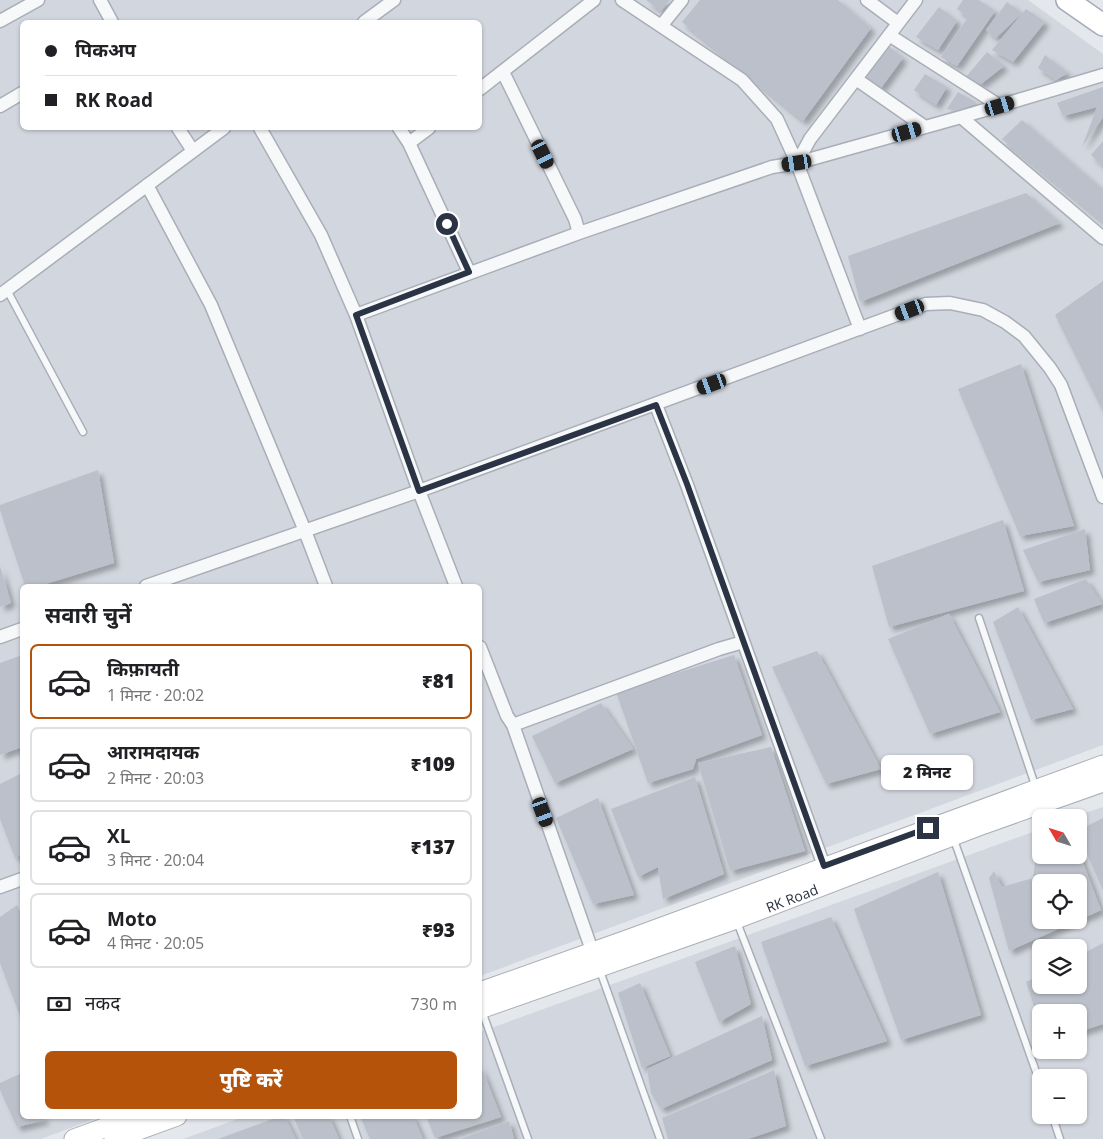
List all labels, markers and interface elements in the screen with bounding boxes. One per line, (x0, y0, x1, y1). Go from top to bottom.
text: पिकअप (75, 37, 136, 63)
text: RK Road (75, 87, 153, 113)
car (983, 94, 1016, 118)
car (890, 121, 923, 143)
car (529, 137, 556, 171)
car (781, 153, 812, 173)
route start (436, 213, 458, 235)
car (893, 298, 926, 322)
car (695, 372, 728, 396)
text: सवारी चुनें (45, 599, 132, 629)
text: किफ़ायती (107, 656, 179, 682)
icon: car (47, 659, 92, 704)
text: ₹81 (422, 668, 455, 694)
text: 1 मिनट · 20:02 (107, 684, 204, 706)
text: आरामदायक (107, 739, 199, 765)
icon: car (47, 742, 92, 787)
text: ₹109 (411, 751, 455, 777)
callout: 2 मिनट (882, 756, 974, 790)
text: 2 मिनट (903, 761, 951, 783)
text: 2 मिनट · 20:03 (107, 767, 204, 789)
car (530, 795, 555, 829)
north arrow (1032, 809, 1088, 864)
map controls (1032, 809, 1087, 1124)
route end (917, 817, 939, 839)
text: XL (107, 823, 130, 849)
icon: car (47, 825, 92, 870)
text: ₹137 (411, 834, 455, 860)
text: 3 मिनट · 20:04 (107, 849, 204, 871)
button: locate (1032, 874, 1087, 929)
street label: RK Road (763, 879, 820, 916)
text: Moto (107, 906, 157, 932)
icon: car (47, 908, 92, 953)
text: ₹93 (422, 917, 455, 943)
text: 4 मिनट · 20:05 (107, 932, 204, 954)
button: layers (1032, 939, 1087, 994)
icon: cash (45, 990, 73, 1018)
text: नकद (85, 990, 120, 1016)
text: 730 m (411, 993, 457, 1015)
button: + (1032, 1004, 1087, 1059)
button: पुष्टि करें (45, 1051, 457, 1109)
button: − (1032, 1069, 1087, 1124)

